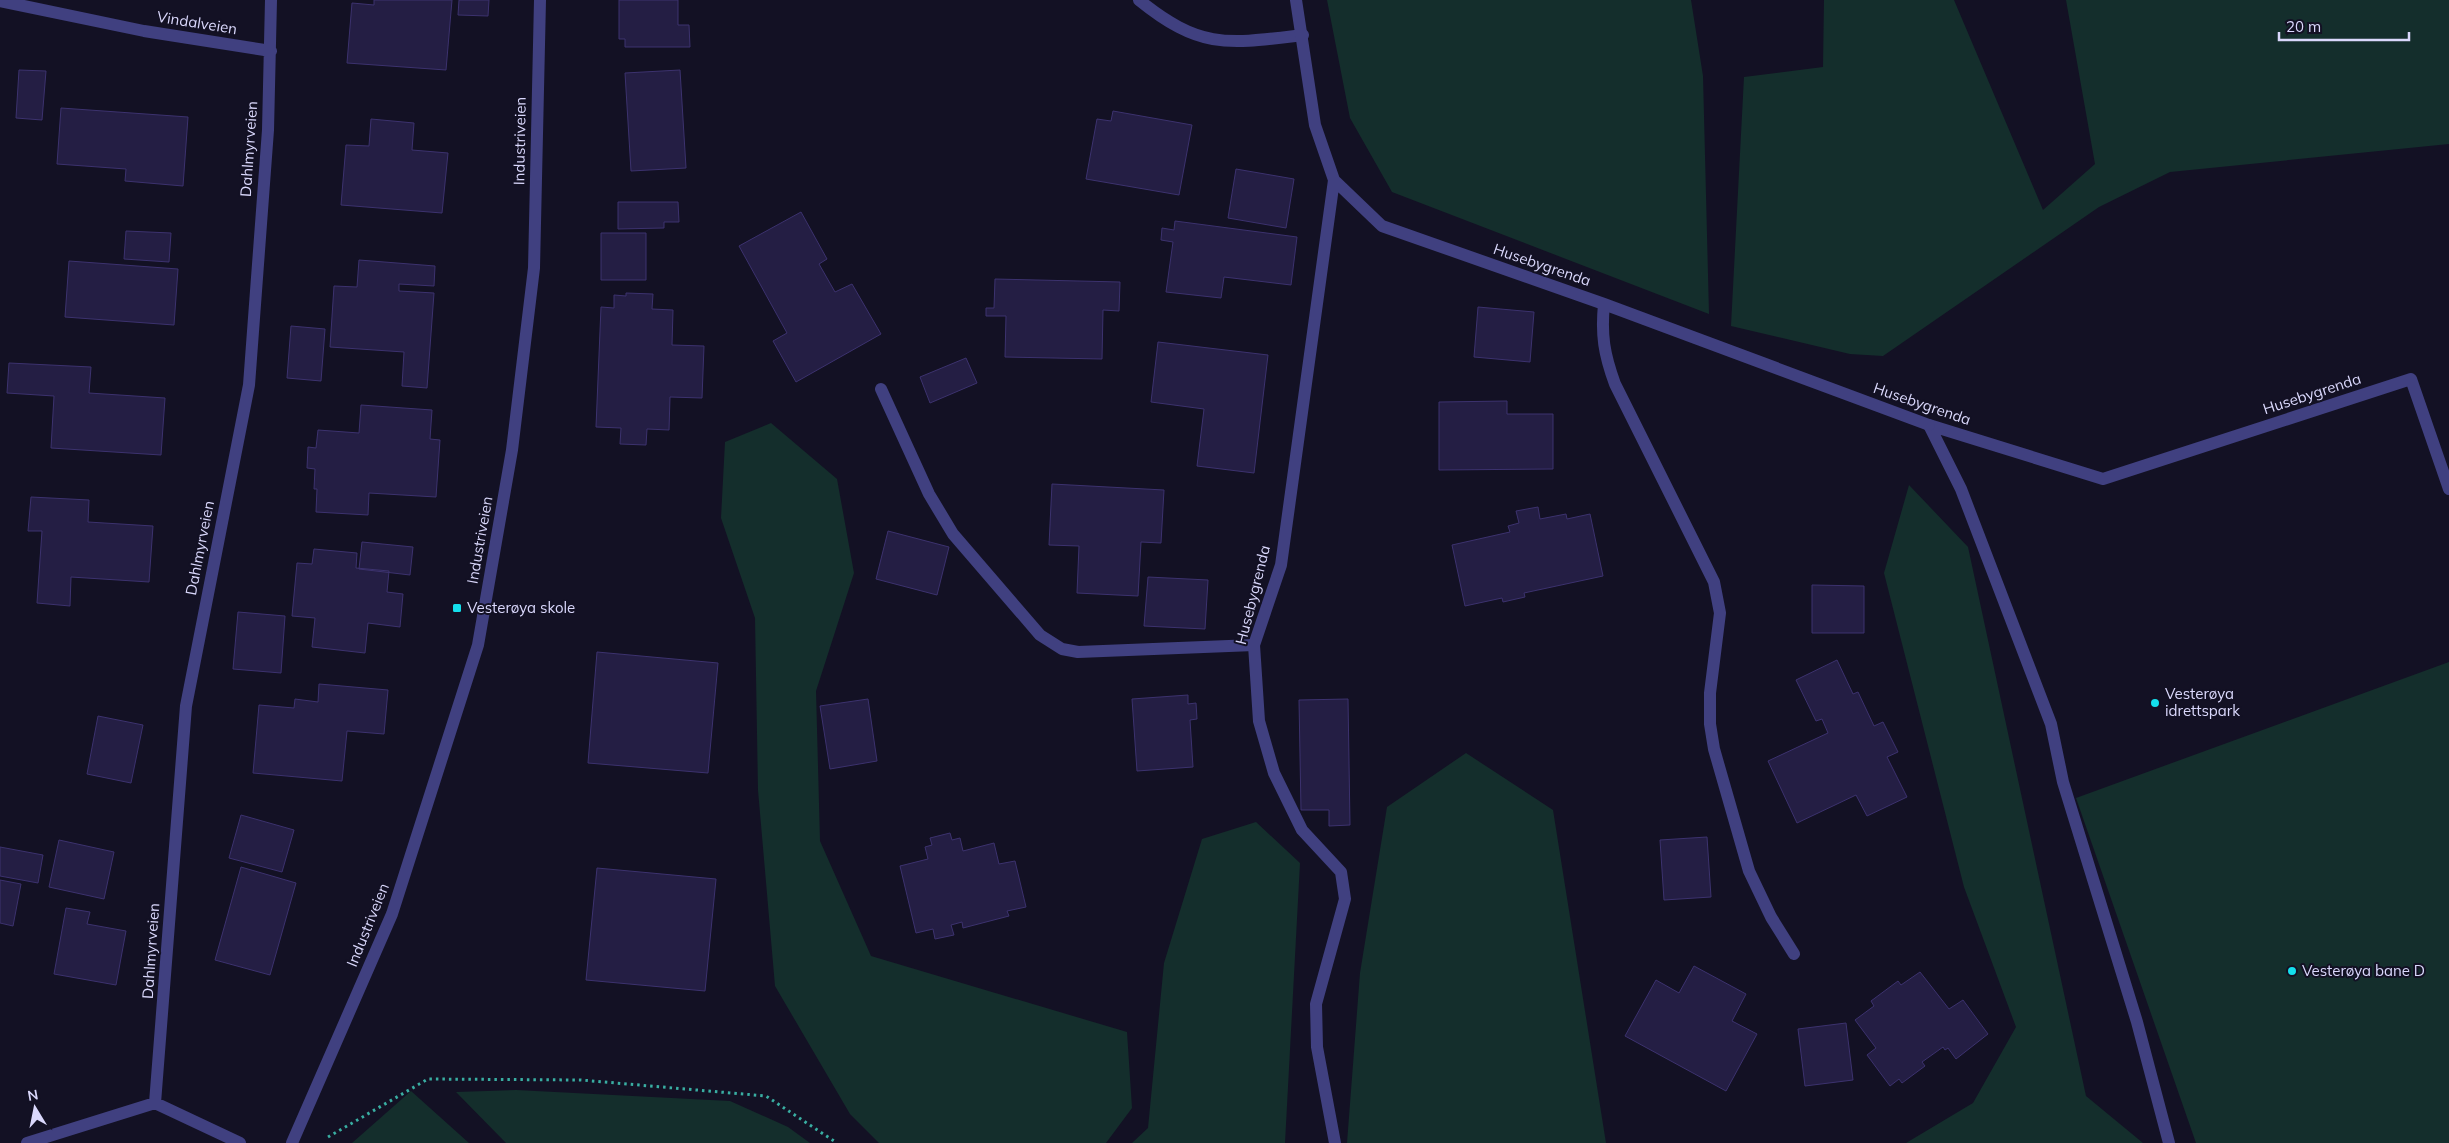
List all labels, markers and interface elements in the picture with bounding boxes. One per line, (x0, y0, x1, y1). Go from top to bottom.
street label: Vindalveien (156, 7, 239, 38)
scale bar (2279, 10, 2409, 42)
text: 20 m (2286, 17, 2321, 36)
street label: Industriveien (509, 97, 530, 185)
street label: Dahlmyrveien (236, 100, 261, 198)
street label: Husebygrenda (1491, 239, 1593, 290)
street label: Husebygrenda (2260, 369, 2363, 418)
street label: Husebygrenda (1871, 378, 1973, 429)
street label: Industriveien (462, 495, 497, 585)
street label: Dahlmyrveien (181, 499, 218, 597)
street label: Husebygrenda (1231, 543, 1274, 647)
place label: Vesterøya skole (467, 598, 575, 617)
marker: Vesterøya skole (451, 602, 463, 614)
place label: Vesterøya idrettspark (2165, 684, 2240, 720)
marker: Vesterøya idrettspark (2149, 697, 2161, 709)
street label: Industriveien (342, 880, 393, 969)
street label: Dahlmyrveien (138, 902, 163, 1000)
place label: Vesterøya bane D (2302, 961, 2425, 980)
marker: Vesterøya bane D (2286, 965, 2298, 977)
north arrow (10, 1083, 60, 1133)
text: N (26, 1085, 40, 1105)

